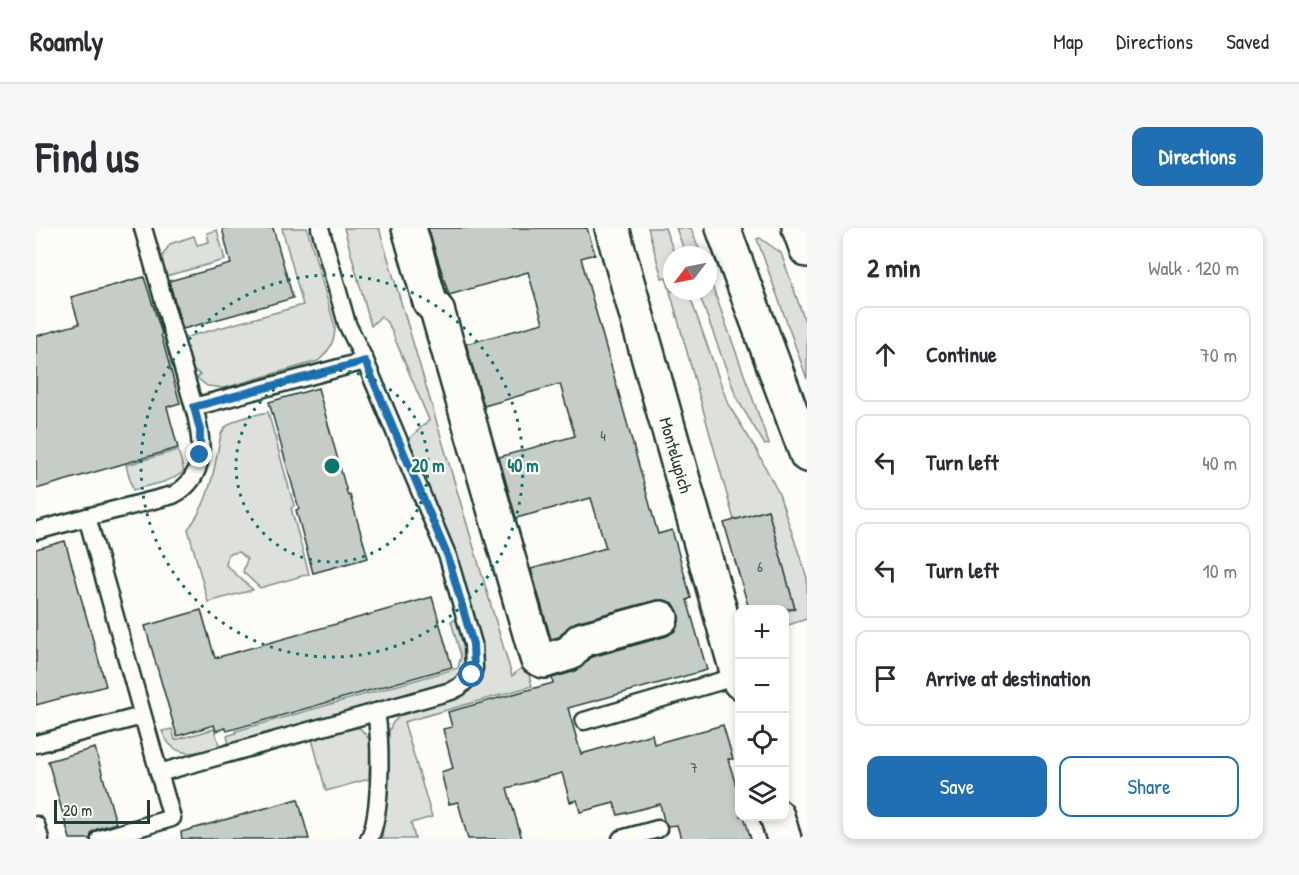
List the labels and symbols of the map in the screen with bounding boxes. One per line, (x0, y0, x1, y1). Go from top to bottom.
north arrow (663, 246, 717, 300)
street label: Montelupich (653, 414, 699, 496)
house number: 4 (600, 425, 606, 446)
route end (186, 441, 212, 467)
text: 20 m (412, 453, 444, 478)
text: 40 m (507, 453, 539, 478)
centre of rings (322, 456, 342, 476)
house number: 6 (757, 556, 763, 577)
route start (458, 661, 484, 687)
house number: 7 (690, 757, 698, 778)
scale bar (54, 797, 150, 824)

